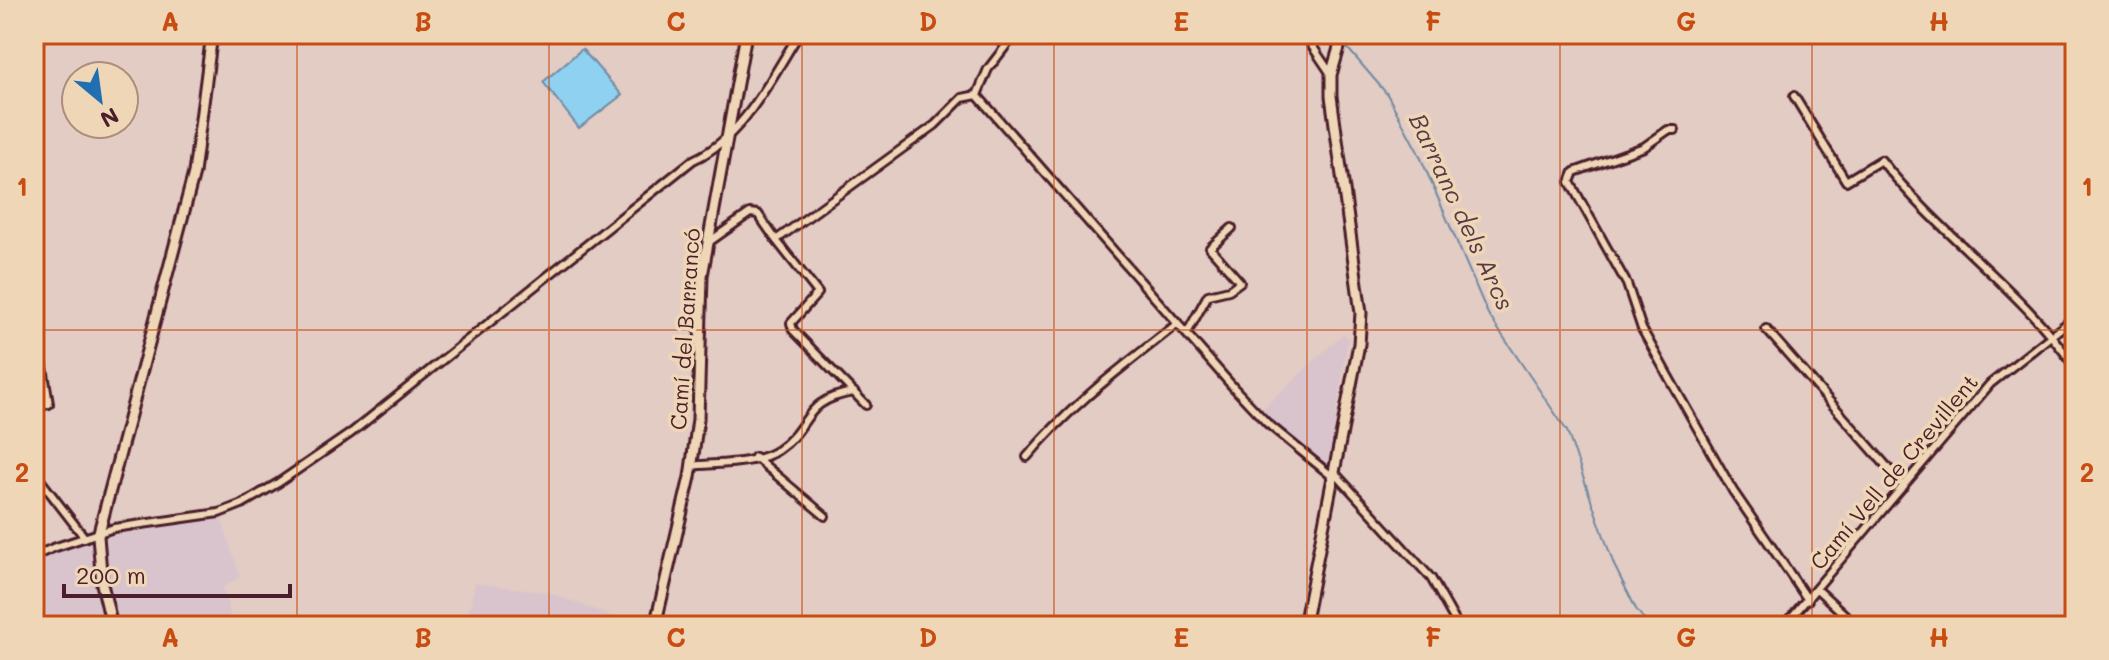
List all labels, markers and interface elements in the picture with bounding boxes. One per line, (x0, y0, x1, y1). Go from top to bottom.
text: A (161, 4, 179, 38)
text: B (414, 4, 432, 38)
text: C (666, 4, 686, 38)
text: D (919, 4, 937, 38)
text: E (1173, 4, 1189, 38)
text: F (1425, 4, 1441, 38)
text: G (1676, 4, 1696, 38)
text: H (1929, 4, 1949, 38)
north arrow (60, 60, 140, 140)
text: N (96, 101, 124, 135)
water label: Barranc dels Arcs (1403, 108, 1522, 315)
text: 1 (16, 169, 28, 203)
text: 1 (2081, 169, 2093, 203)
street label: Camí del Barrancó (663, 227, 706, 431)
street label: Camí Vell de Crevillent (1803, 368, 1984, 575)
text: 2 (15, 455, 29, 489)
text: 2 (2080, 455, 2094, 489)
scale bar (64, 548, 290, 598)
text: 200 m (76, 559, 146, 590)
text: A (161, 620, 179, 654)
text: B (414, 620, 432, 654)
text: C (666, 620, 686, 654)
text: D (919, 620, 937, 654)
text: E (1173, 620, 1189, 654)
text: F (1425, 620, 1441, 654)
text: G (1676, 620, 1696, 654)
text: H (1929, 620, 1949, 654)

